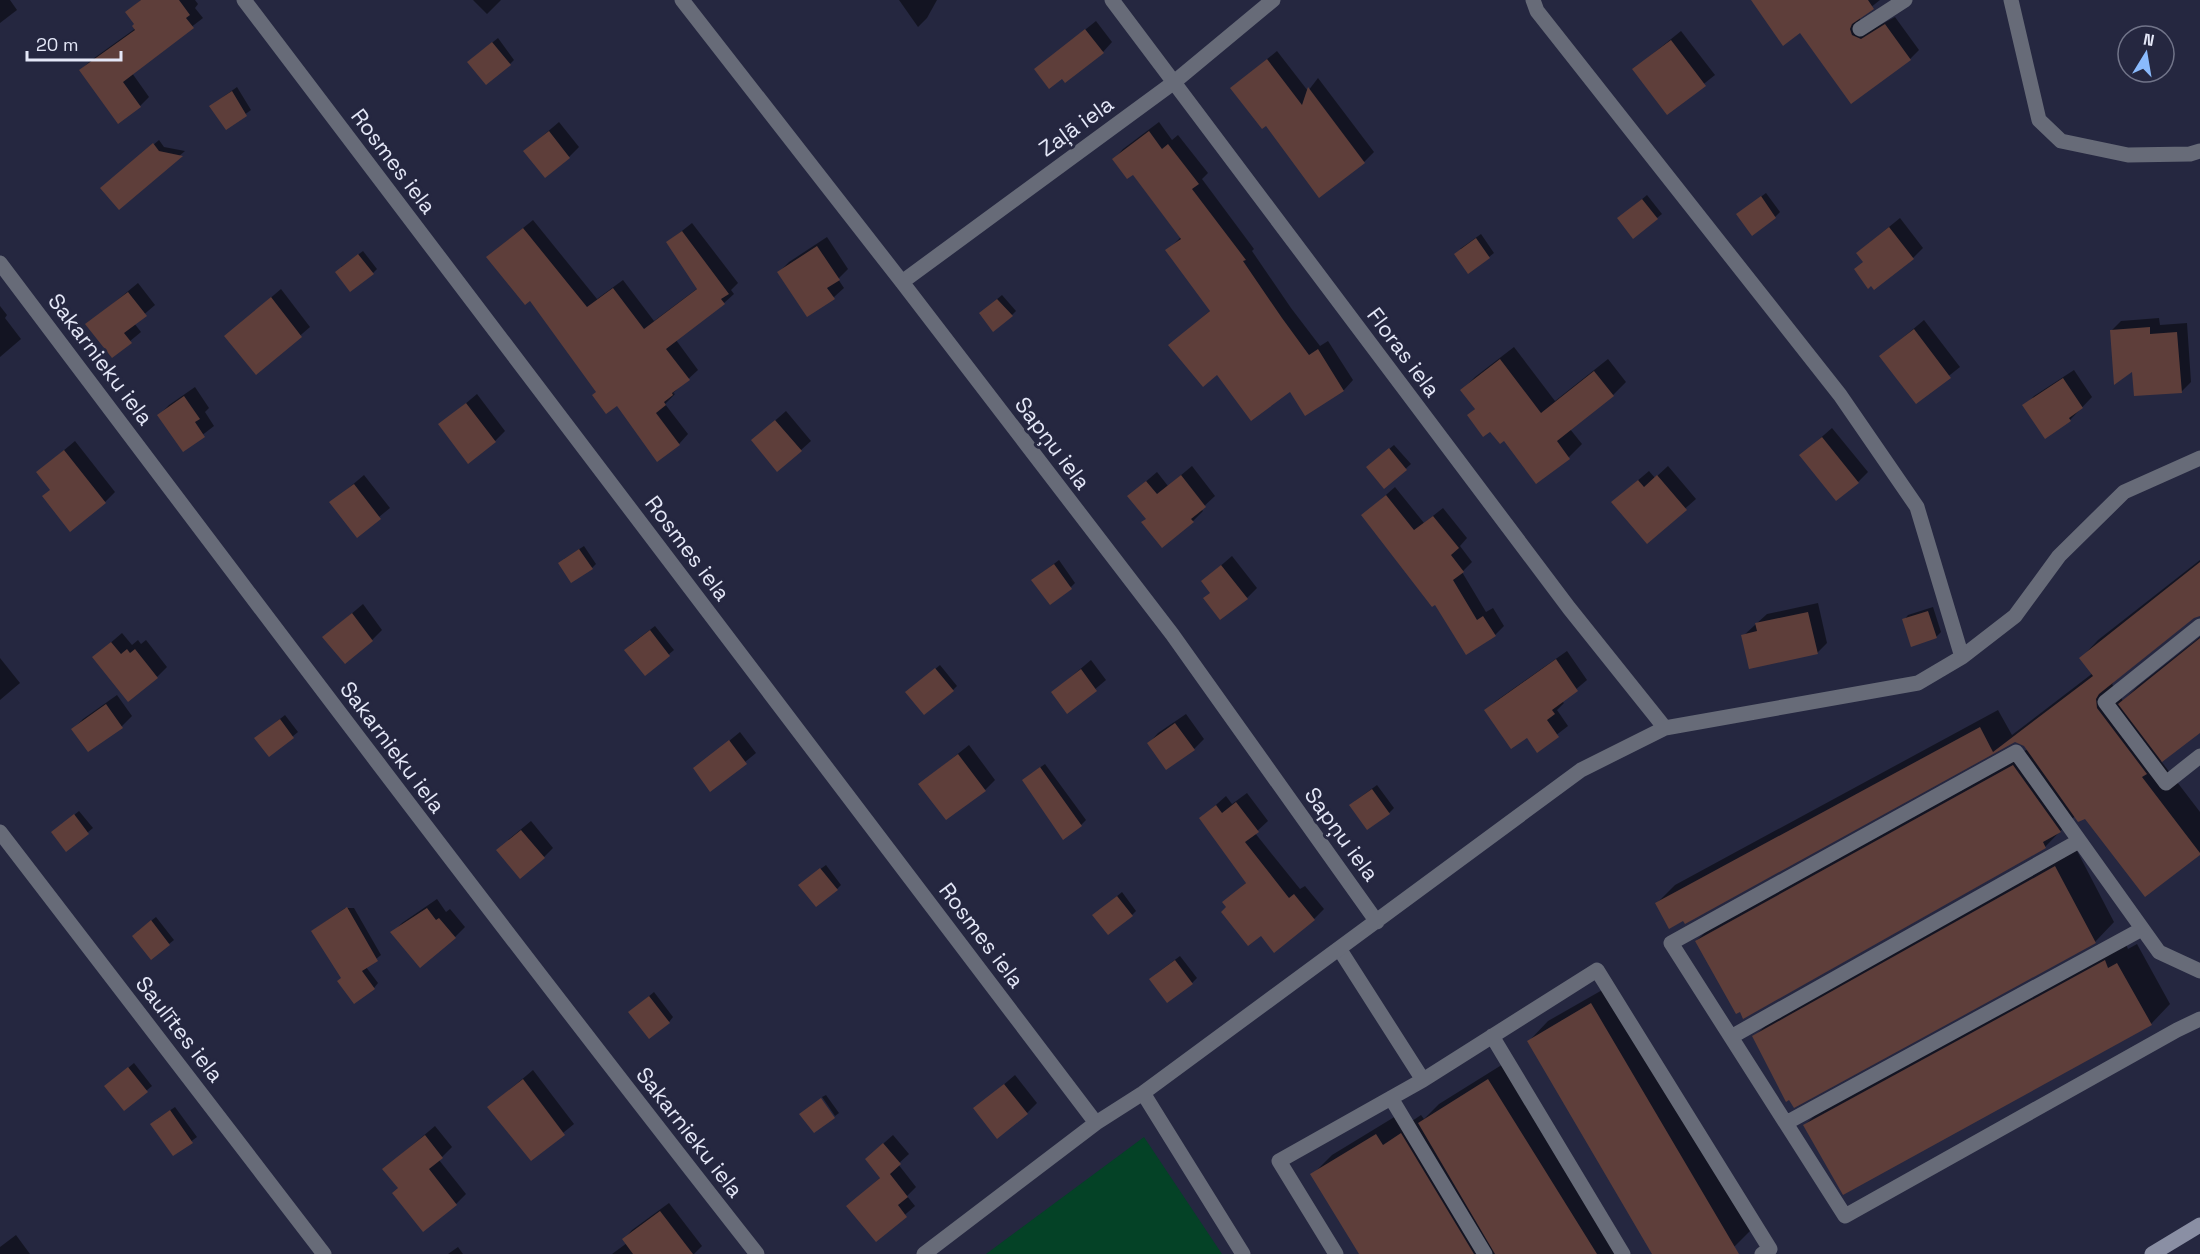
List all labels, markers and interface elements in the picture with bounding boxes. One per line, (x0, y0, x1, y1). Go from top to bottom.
scale bar (27, 24, 122, 62)
north arrow (2116, 24, 2176, 84)
text: N (2141, 28, 2156, 51)
text: 20 m (36, 33, 79, 56)
street label: Zaļā iela (1033, 89, 1119, 162)
street label: Rosmes iela (345, 103, 443, 220)
street label: Sakarnieku iela (42, 287, 160, 431)
street label: Floras iela (1361, 302, 1447, 403)
street label: Sapņu iela (1009, 391, 1097, 495)
street label: Rosmes iela (639, 490, 737, 607)
street label: Sakarnieku iela (334, 675, 452, 819)
street label: Sapņu iela (1299, 782, 1386, 887)
street label: Rosmes iela (933, 877, 1031, 994)
street label: Saulītes iela (130, 970, 230, 1088)
street label: Sakarnieku iela (630, 1061, 750, 1203)

